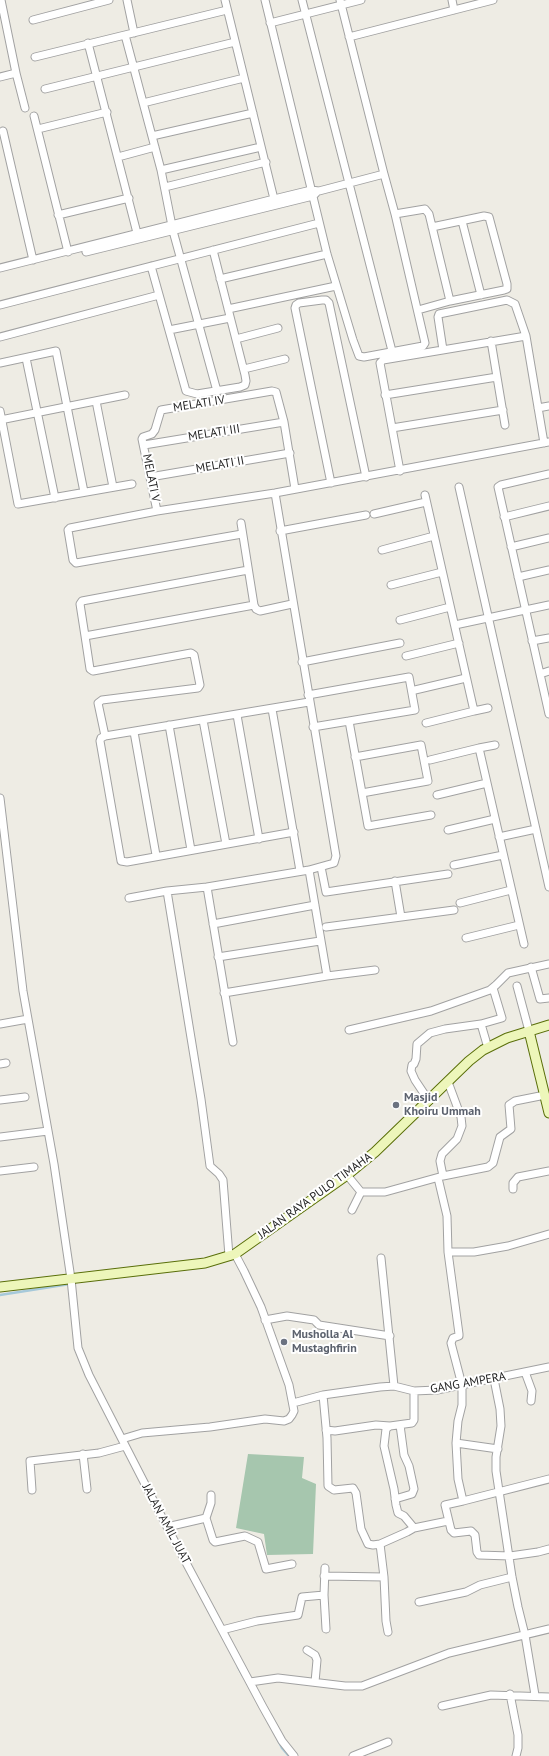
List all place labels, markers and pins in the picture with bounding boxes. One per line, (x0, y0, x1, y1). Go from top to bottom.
place label: Masjid Khoiru Ummah (404, 1091, 481, 1119)
marker: Masjid Khoiru Ummah (391, 1100, 401, 1110)
place label: Musholla Al Mustaghfirin (292, 1328, 357, 1356)
marker: Musholla Al Mustaghfirin (279, 1337, 289, 1347)

